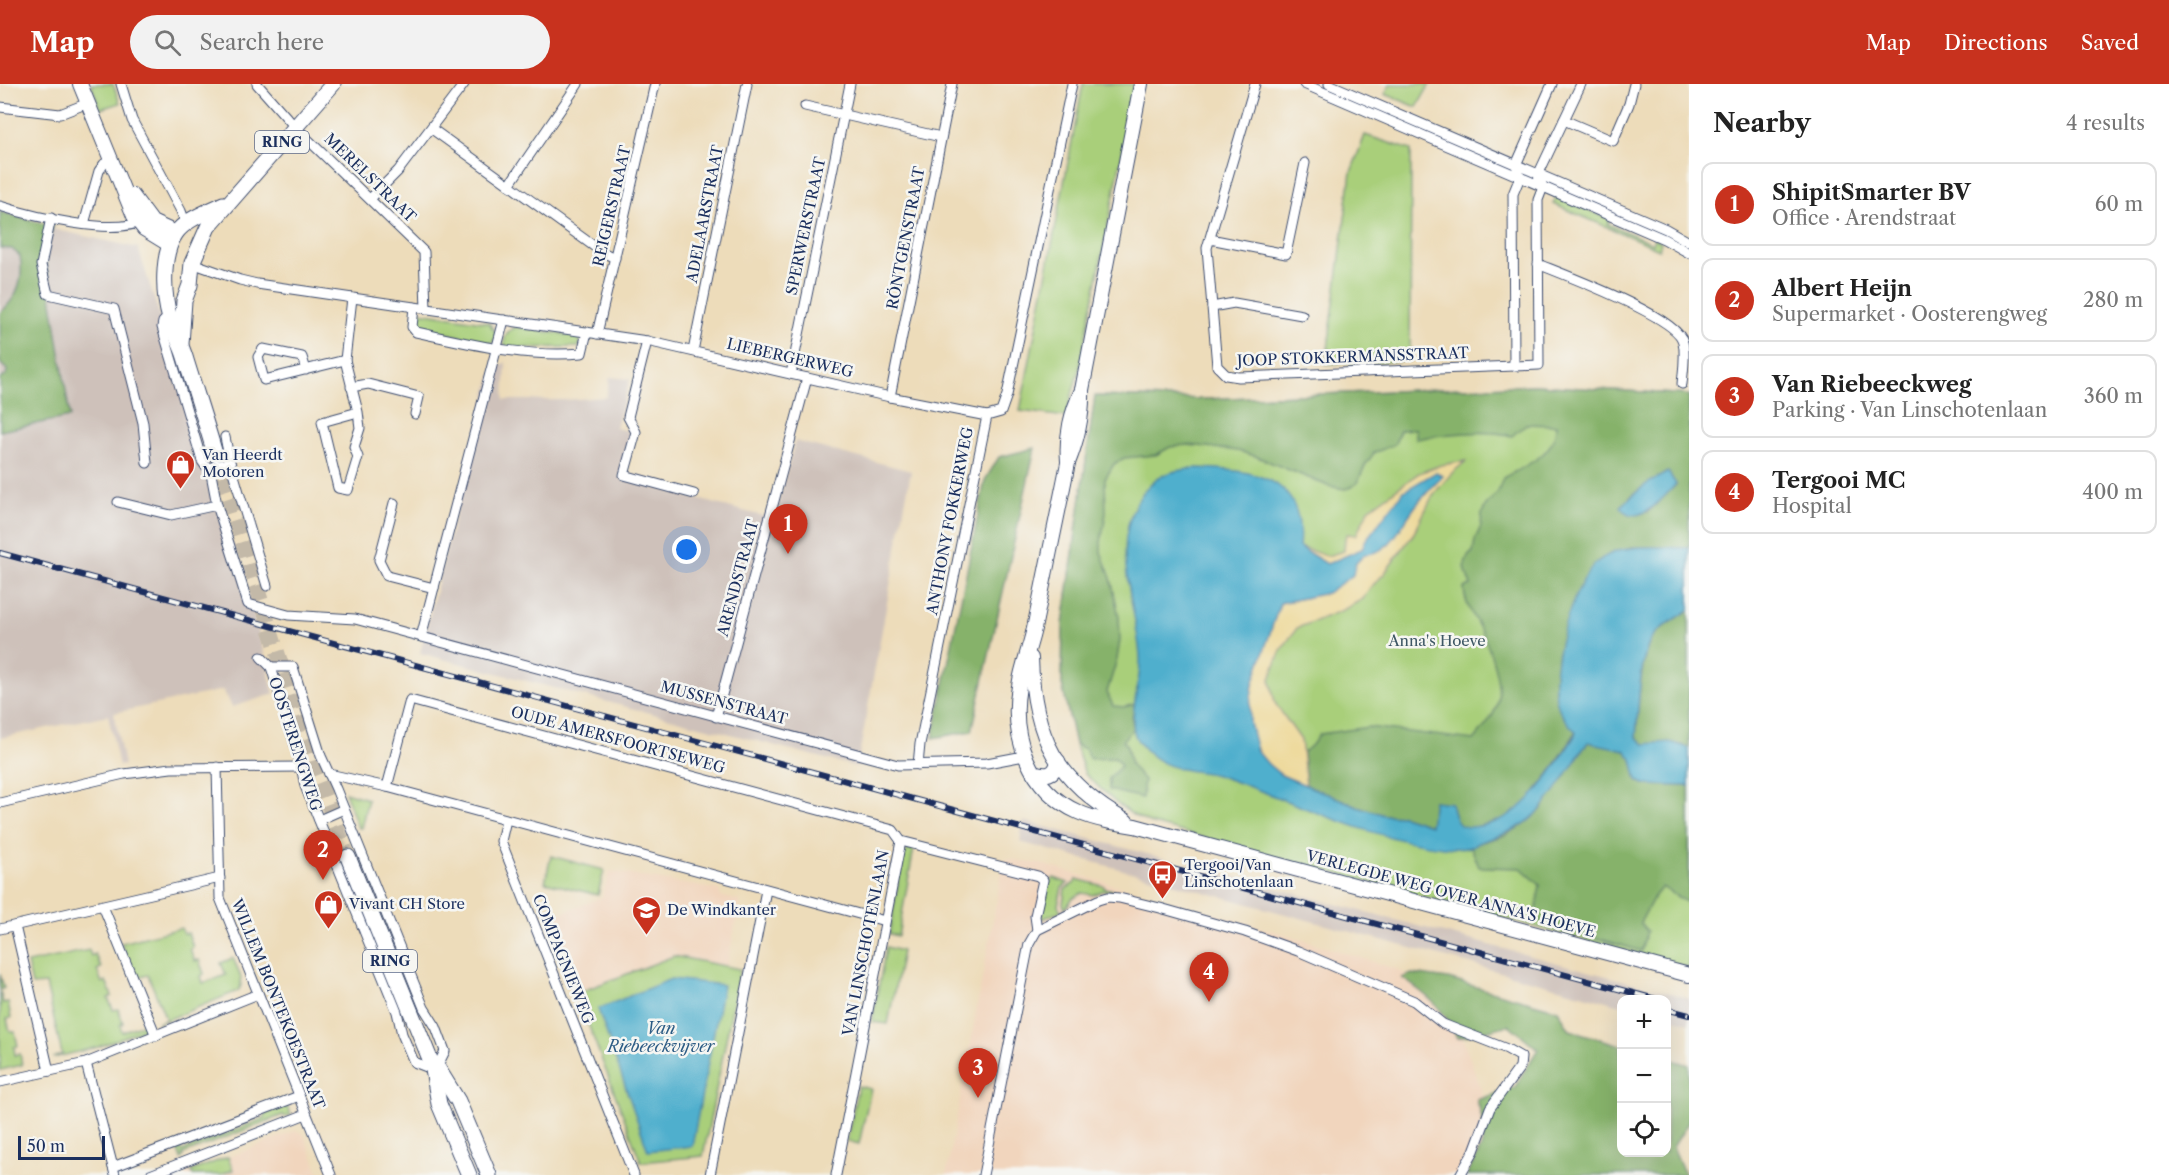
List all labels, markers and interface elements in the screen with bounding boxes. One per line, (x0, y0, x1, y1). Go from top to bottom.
search box (130, 15, 550, 69)
text: Map (30, 25, 94, 59)
icon: search (151, 26, 184, 59)
text: Search here (199, 29, 324, 56)
text: Map (1866, 30, 1911, 55)
text: Directions (1944, 30, 2048, 55)
text: Saved (2081, 30, 2139, 55)
text: Nearby (1713, 107, 1811, 139)
text: 4 results (2066, 111, 2145, 135)
street label: MERELSTRAAT (321, 129, 421, 227)
road number: RING (255, 131, 309, 153)
street label: REIGERSTRAAT (588, 143, 635, 268)
street label: ADELAARSTRAAT (682, 143, 727, 285)
street label: SPERWERSTRAAT (782, 154, 830, 297)
street label: RÖNTGENSTRAAT (882, 164, 929, 311)
text: ShipitSmarter BV (1772, 179, 1971, 206)
text: 1 (1730, 192, 1739, 216)
text: 60 m (2095, 192, 2143, 216)
text: Office · Arendstraat (1772, 206, 1956, 230)
text: Albert Heijn (1772, 275, 1912, 302)
text: 2 (1729, 288, 1740, 312)
text: 280 m (2083, 288, 2143, 312)
text: Supermarket · Oosterengweg (1772, 302, 2047, 326)
street label: LIEBERGERWEG (725, 334, 855, 381)
street label: JOOP STOKKERMANSSTRAAT (1235, 343, 1470, 370)
text: Van Riebeeckweg (1772, 371, 1972, 398)
text: 3 (1729, 384, 1740, 408)
text: 360 m (2084, 384, 2143, 408)
text: Parking · Van Linschotenlaan (1772, 398, 2047, 422)
street label: ANTHONY FOKKERWEG (922, 425, 977, 617)
place label: Van Heerdt Motoren (201, 445, 283, 481)
shop icon: Van Heerdt Motoren (165, 448, 197, 490)
text: Tergooi MC (1772, 467, 1905, 494)
text: 4 (1729, 480, 1740, 504)
text: 400 m (2082, 480, 2143, 504)
text: Hospital (1772, 494, 1852, 518)
pin: 1 (768, 504, 808, 554)
street label: ARENDSTRAAT (712, 516, 762, 639)
your location (672, 535, 701, 564)
park label: Anna's Hoeve (1387, 631, 1486, 650)
street label: OOSTERENGWEG (265, 674, 326, 813)
street label: MUSSENSTRAAT (658, 676, 791, 729)
street label: OUDE AMERSFOORTSEWEG (509, 702, 727, 777)
pin: 2 (304, 830, 342, 880)
street label: VERLEGDE WEG OVER ANNA'S HOEVE (1304, 845, 1598, 941)
street label: VAN LINSCHOTENLAAN (838, 848, 893, 1039)
place label: Tergooi/Van Linschotenlaan (1184, 855, 1294, 891)
bus stop icon: Tergooi/Van Linschotenlaan (1147, 858, 1179, 900)
shop icon: Vivant CH Store (312, 888, 344, 930)
street label: COMPAGNIEWEG (529, 891, 598, 1026)
place label: Vivant CH Store (348, 894, 465, 913)
school or university icon: De Windkanter (630, 894, 662, 936)
street label: WILLEM BONTEKOESTRAAT (227, 895, 330, 1112)
place label: De Windkanter (667, 900, 777, 919)
road number: RING (363, 950, 417, 972)
pin: 4 (1190, 952, 1228, 1002)
map controls (1617, 995, 1671, 1157)
button: + (1617, 995, 1671, 1049)
water label: Van Riebeeckvijver (606, 1018, 716, 1056)
pin: 3 (958, 1048, 998, 1098)
button: − (1617, 1049, 1671, 1103)
button: locate (1617, 1103, 1671, 1157)
scale bar (18, 1133, 105, 1160)
text: 50 m (27, 1136, 65, 1156)

